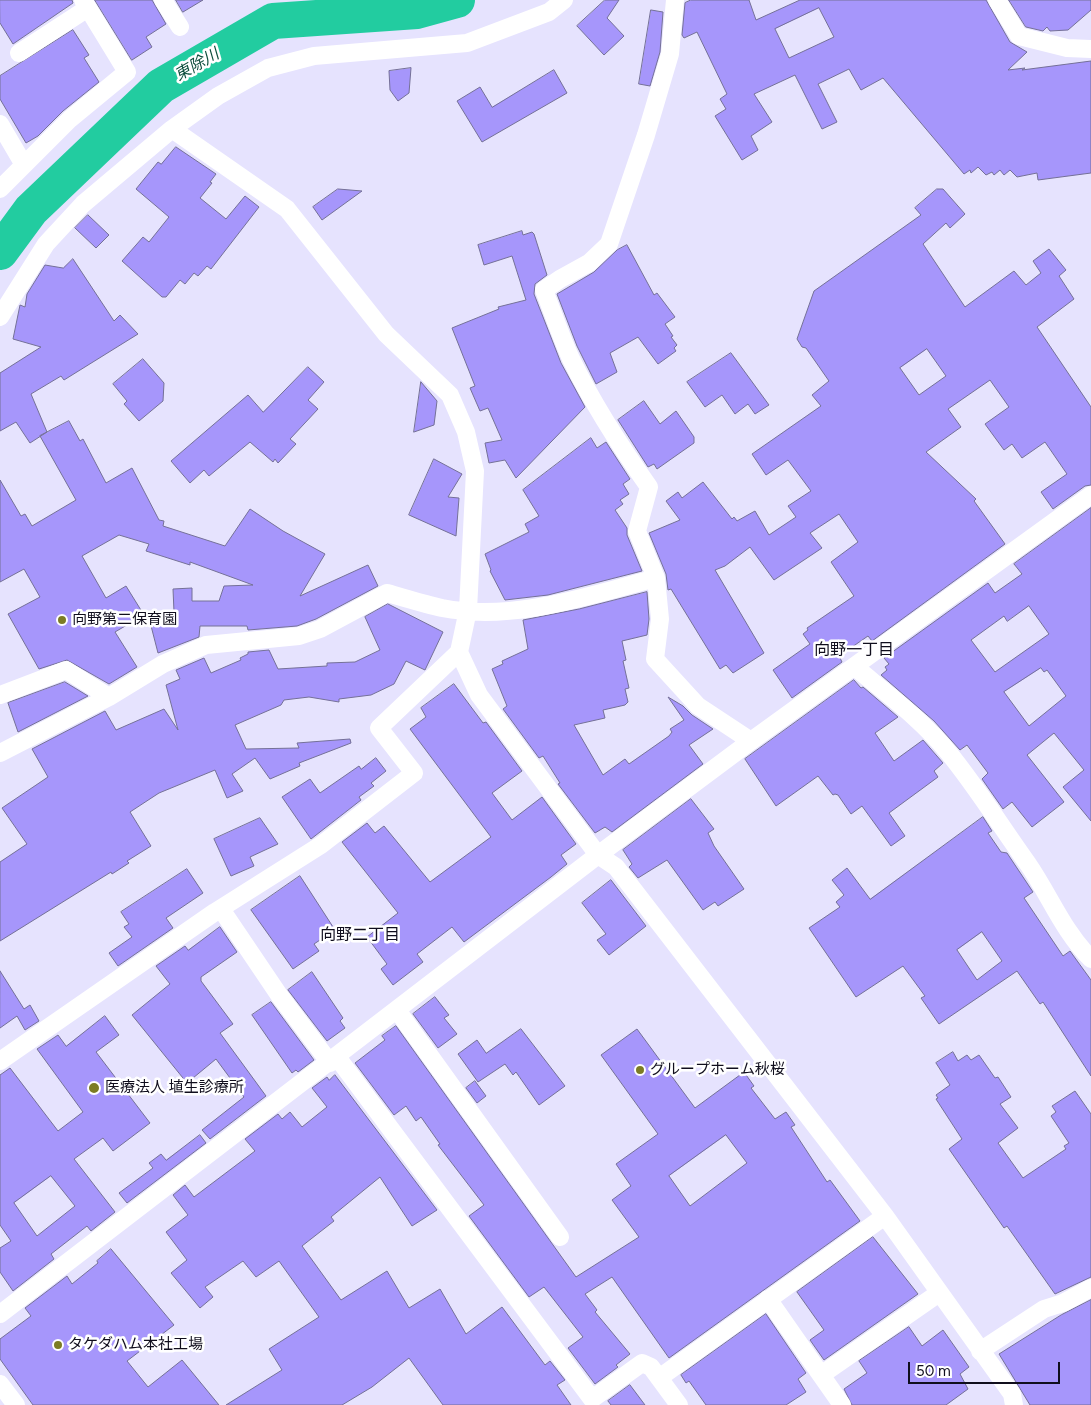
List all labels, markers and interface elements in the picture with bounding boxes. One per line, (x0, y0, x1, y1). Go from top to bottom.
water label: 東除川 (171, 45, 223, 85)
place label: 向野第二保育園 (72, 611, 177, 629)
marker: 向野第二保育園 (56, 614, 68, 626)
district label: 向野一丁目 (814, 640, 894, 660)
district label: 向野二丁目 (320, 925, 400, 945)
place label: グループホーム秋桜 (650, 1061, 785, 1079)
marker: グループホーム秋桜 (634, 1064, 646, 1076)
place label: 医療法人 埴生診療所 (105, 1079, 244, 1097)
marker: 医療法人 埴生診療所 (87, 1081, 101, 1095)
place label: タケダハム本社工場 (68, 1336, 203, 1354)
marker: タケダハム本社工場 (52, 1339, 64, 1351)
scale bar (911, 1352, 1064, 1384)
text: 50 m (916, 1362, 951, 1380)

